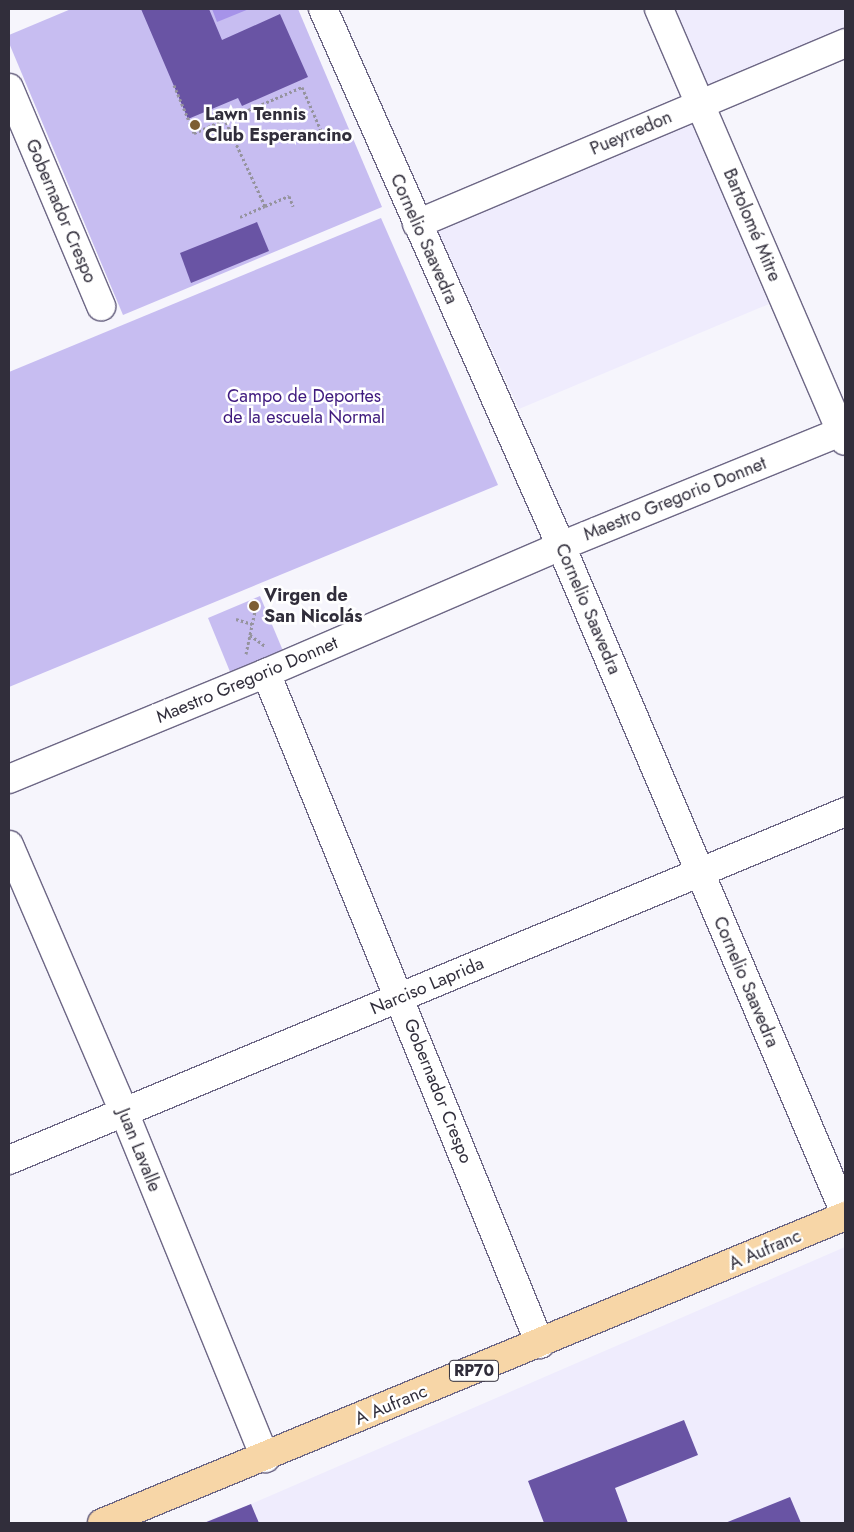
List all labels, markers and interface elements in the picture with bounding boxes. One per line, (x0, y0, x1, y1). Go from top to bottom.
place label: Lawn Tennis Club Esperancino (205, 104, 352, 146)
street label: Pueyrredon (587, 106, 675, 160)
marker: Lawn Tennis Club Esperancino (189, 119, 201, 131)
street label: Gobernador Crespo (21, 136, 101, 286)
street label: Bartolomé Mitre (719, 165, 785, 285)
street label: Cornelio Saavedra (386, 171, 462, 307)
park label: Campo de Deportes de la escuela Normal (223, 386, 385, 428)
street label: Maestro Gregorio Donnet (581, 452, 769, 546)
street label: Cornelio Saavedra (551, 540, 625, 678)
place label: Virgen de San Nicolás (264, 585, 362, 628)
marker: Virgen de San Nicolás (248, 600, 260, 612)
street label: Maestro Gregorio Donnet (153, 632, 341, 728)
street label: Cornelio Saavedra (709, 913, 783, 1051)
street label: Narciso Laprida (367, 952, 487, 1020)
street label: Gobernador Crespo (399, 1016, 477, 1166)
street label: Juan Lavalle (112, 1105, 166, 1195)
street label: A Aufranc (726, 1225, 804, 1275)
road number: RP70 (448, 1358, 500, 1384)
street label: A Aufranc (352, 1380, 430, 1430)

